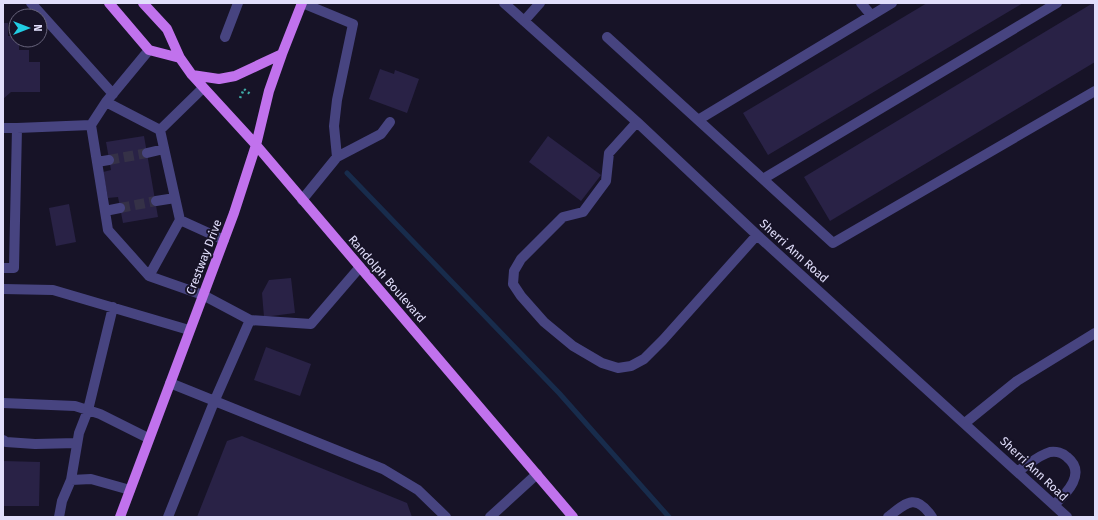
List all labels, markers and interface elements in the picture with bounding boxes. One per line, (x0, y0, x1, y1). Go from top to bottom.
north arrow (8, 8, 48, 48)
text: N (31, 24, 44, 32)
street label: Sherri Ann Road (757, 216, 831, 286)
street label: Crestway Drive (183, 217, 225, 297)
street label: Randolph Boulevard (345, 233, 429, 325)
street label: Sherri Ann Road (997, 434, 1071, 504)

